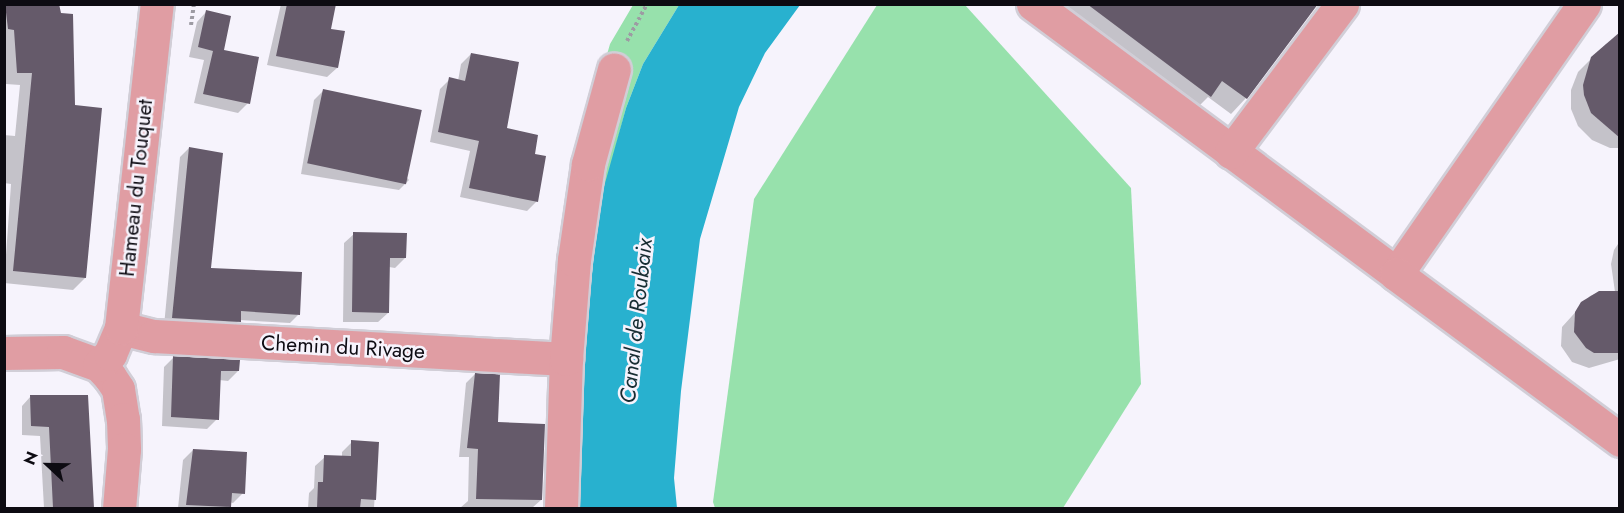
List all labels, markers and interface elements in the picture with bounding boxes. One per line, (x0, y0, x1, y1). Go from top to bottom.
street label: Hameau du Touquet (114, 98, 158, 278)
water label: Canal de Roubaix (614, 238, 658, 404)
street label: Chemin du Rivage (260, 330, 426, 364)
north arrow (18, 435, 78, 495)
text: N (18, 448, 44, 468)

